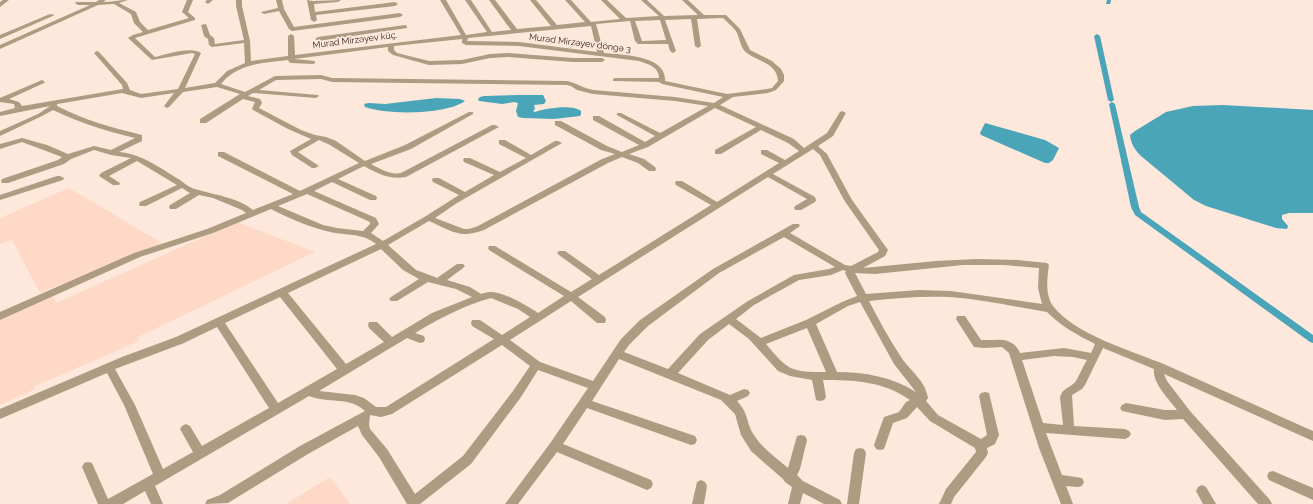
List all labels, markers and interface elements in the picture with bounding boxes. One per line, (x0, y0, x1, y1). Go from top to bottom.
street label: Murad Mirzəyev küç. (312, 30, 398, 50)
street label: Murad Mirzəyev döngə 3 (529, 32, 632, 54)

